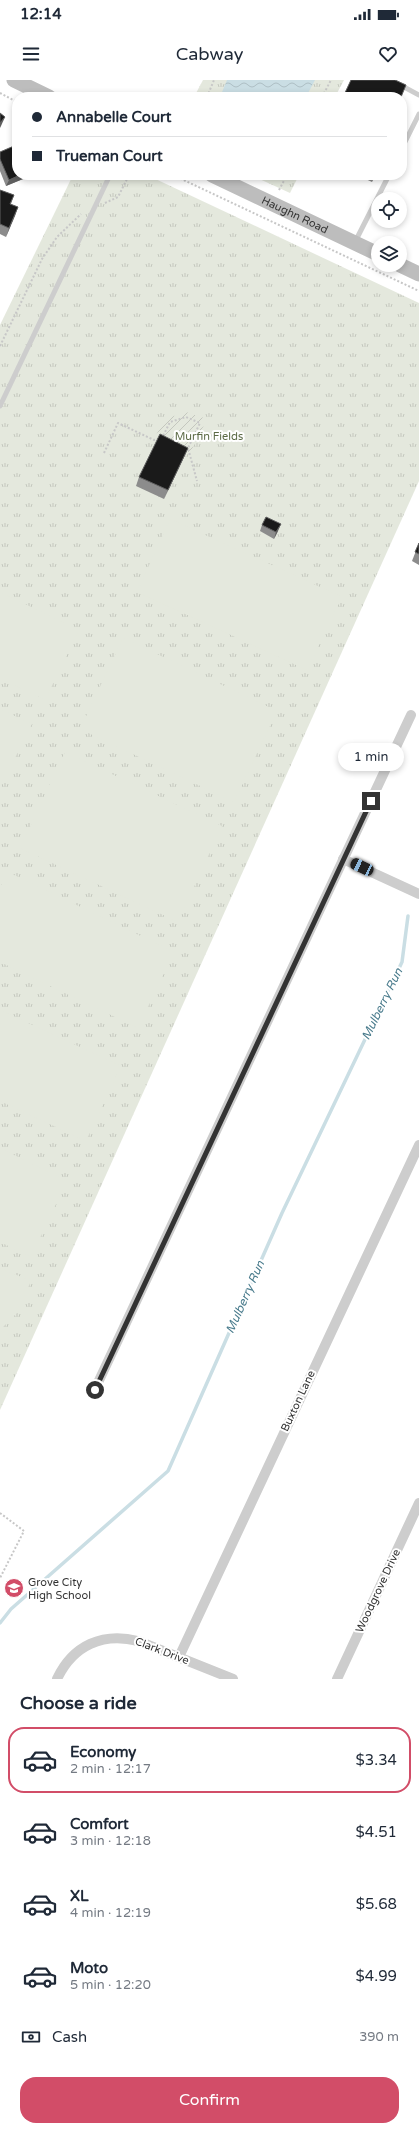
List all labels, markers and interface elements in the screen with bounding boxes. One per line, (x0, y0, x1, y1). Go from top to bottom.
text: 12:14 (20, 5, 62, 23)
icon: menu (20, 43, 42, 65)
text: Cabway (176, 43, 243, 65)
icon: heart (377, 43, 399, 65)
text: Annabelle Court (56, 108, 172, 126)
text: Trueman Court (56, 147, 163, 165)
map controls (371, 192, 407, 272)
button: locate (371, 192, 407, 228)
street label: Haughn Road (260, 193, 330, 236)
button: layers (371, 236, 407, 272)
park label: Murfin Fields (175, 430, 243, 443)
callout: 1 min (338, 743, 404, 771)
text: 1 min (354, 749, 388, 765)
route end (362, 792, 380, 810)
car (349, 856, 375, 878)
water label: Mulberry Run (359, 965, 406, 1042)
water label: Mulberry Run (223, 1258, 268, 1335)
street label: Buxton Lane (278, 1368, 318, 1434)
route start (86, 1381, 104, 1399)
street label: Woodgrove Drive (353, 1547, 403, 1635)
place label: Grove City High School (28, 1576, 91, 1602)
school or university icon: Grove City High School (3, 1577, 25, 1599)
street label: Clark Drive (133, 1635, 191, 1667)
text: Choose a ride (20, 1692, 137, 1714)
icon: car (22, 1742, 58, 1778)
text: Economy (70, 1743, 136, 1761)
text: $3.34 (356, 1751, 397, 1769)
text: 2 min · 12:17 (70, 1761, 151, 1777)
icon: car (22, 1814, 58, 1850)
text: Comfort (70, 1815, 129, 1833)
text: $4.51 (356, 1823, 397, 1841)
text: 3 min · 12:18 (70, 1833, 151, 1849)
icon: car (22, 1886, 58, 1922)
text: XL (70, 1887, 89, 1905)
text: $5.68 (356, 1895, 397, 1913)
text: 4 min · 12:19 (70, 1905, 151, 1921)
icon: car (22, 1958, 58, 1994)
text: Moto (70, 1959, 108, 1977)
text: $4.99 (356, 1967, 397, 1985)
text: 5 min · 12:20 (70, 1977, 151, 1993)
icon: cash (20, 2026, 42, 2048)
text: Cash (52, 2028, 87, 2046)
text: 390 m (359, 2029, 399, 2045)
button: Confirm (20, 2077, 399, 2123)

